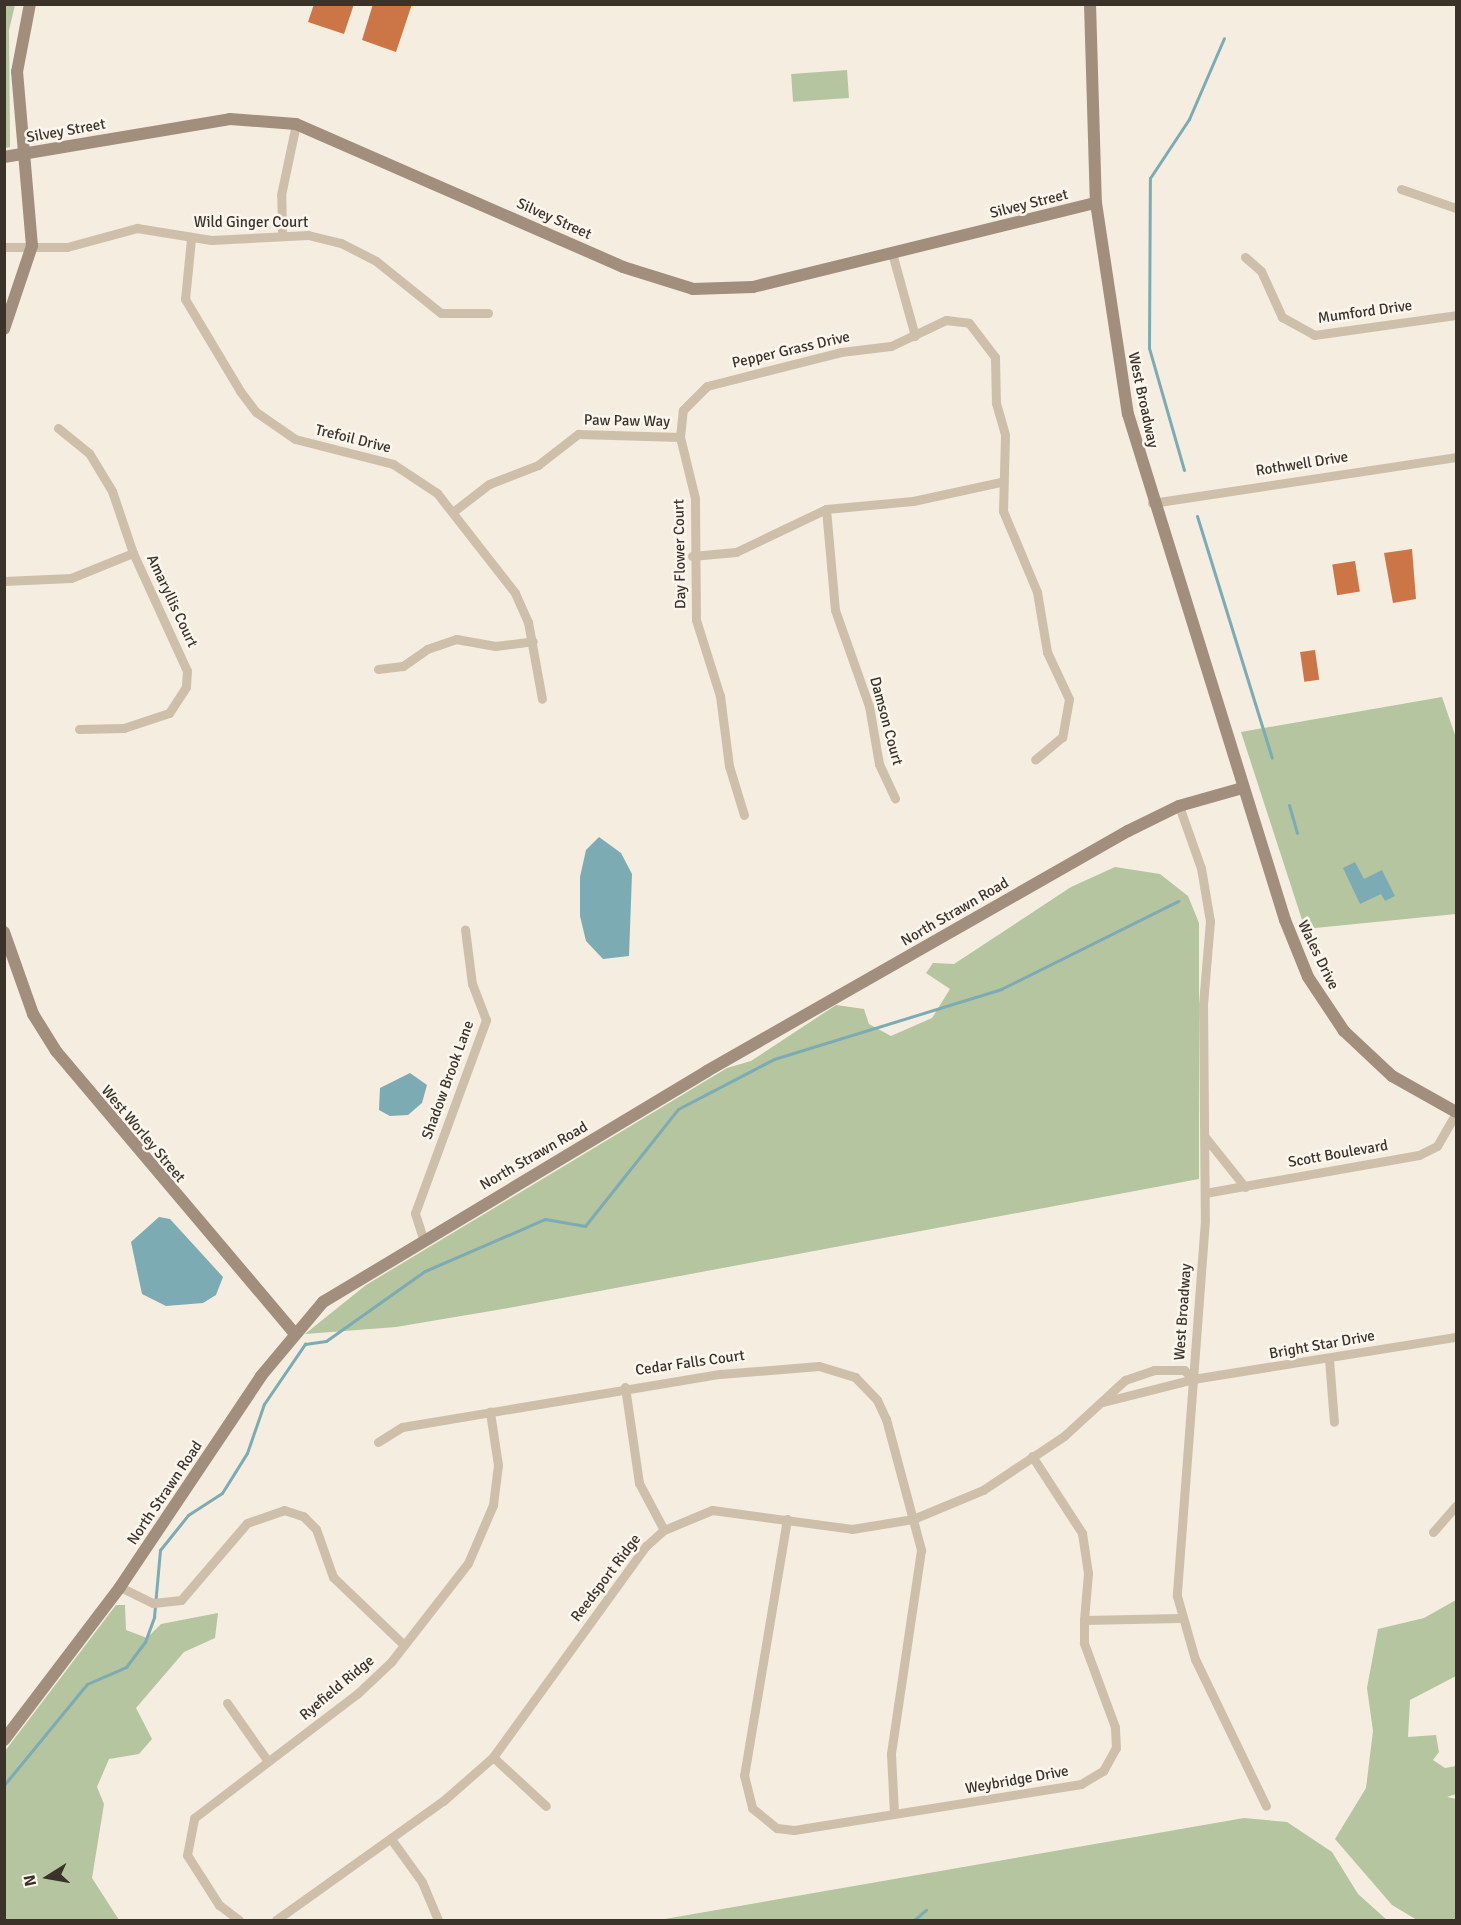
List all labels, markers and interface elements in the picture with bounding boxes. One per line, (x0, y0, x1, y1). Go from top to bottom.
street label: Silvey Street (25, 115, 107, 147)
street label: Silvey Street (988, 186, 1070, 222)
street label: Silvey Street (514, 195, 594, 243)
street label: Wild Ginger Court (194, 214, 308, 232)
street label: Mumford Drive (1317, 296, 1413, 328)
street label: Pepper Grass Drive (730, 328, 852, 372)
street label: West Broadway (1124, 351, 1162, 449)
street label: Paw Paw Way (584, 411, 670, 431)
street label: Trefoil Drive (313, 421, 393, 457)
street label: Rothwell Drive (1255, 448, 1349, 480)
street label: Day Flower Court (670, 499, 690, 609)
street label: Amaryllis Court (143, 552, 201, 650)
street label: Damson Court (866, 675, 906, 767)
street label: North Strawn Road (898, 874, 1012, 950)
street label: Wales Drive (1293, 917, 1343, 993)
street label: Shadow Brook Lane (418, 1018, 478, 1142)
street label: West Worley Street (97, 1082, 189, 1186)
street label: North Strawn Road (477, 1118, 591, 1194)
street label: Scott Boulevard (1287, 1136, 1389, 1172)
street label: West Broadway (1171, 1263, 1195, 1361)
street label: Bright Star Drive (1268, 1327, 1376, 1363)
street label: Cedar Falls Court (634, 1346, 746, 1380)
street label: North Strawn Road (124, 1438, 206, 1548)
street label: Reedsport Ridge (567, 1531, 645, 1625)
street label: Ryefield Ridge (296, 1652, 378, 1724)
street label: Weybridge Drive (964, 1762, 1070, 1798)
north arrow (18, 1847, 78, 1907)
text: N (19, 1873, 41, 1888)

